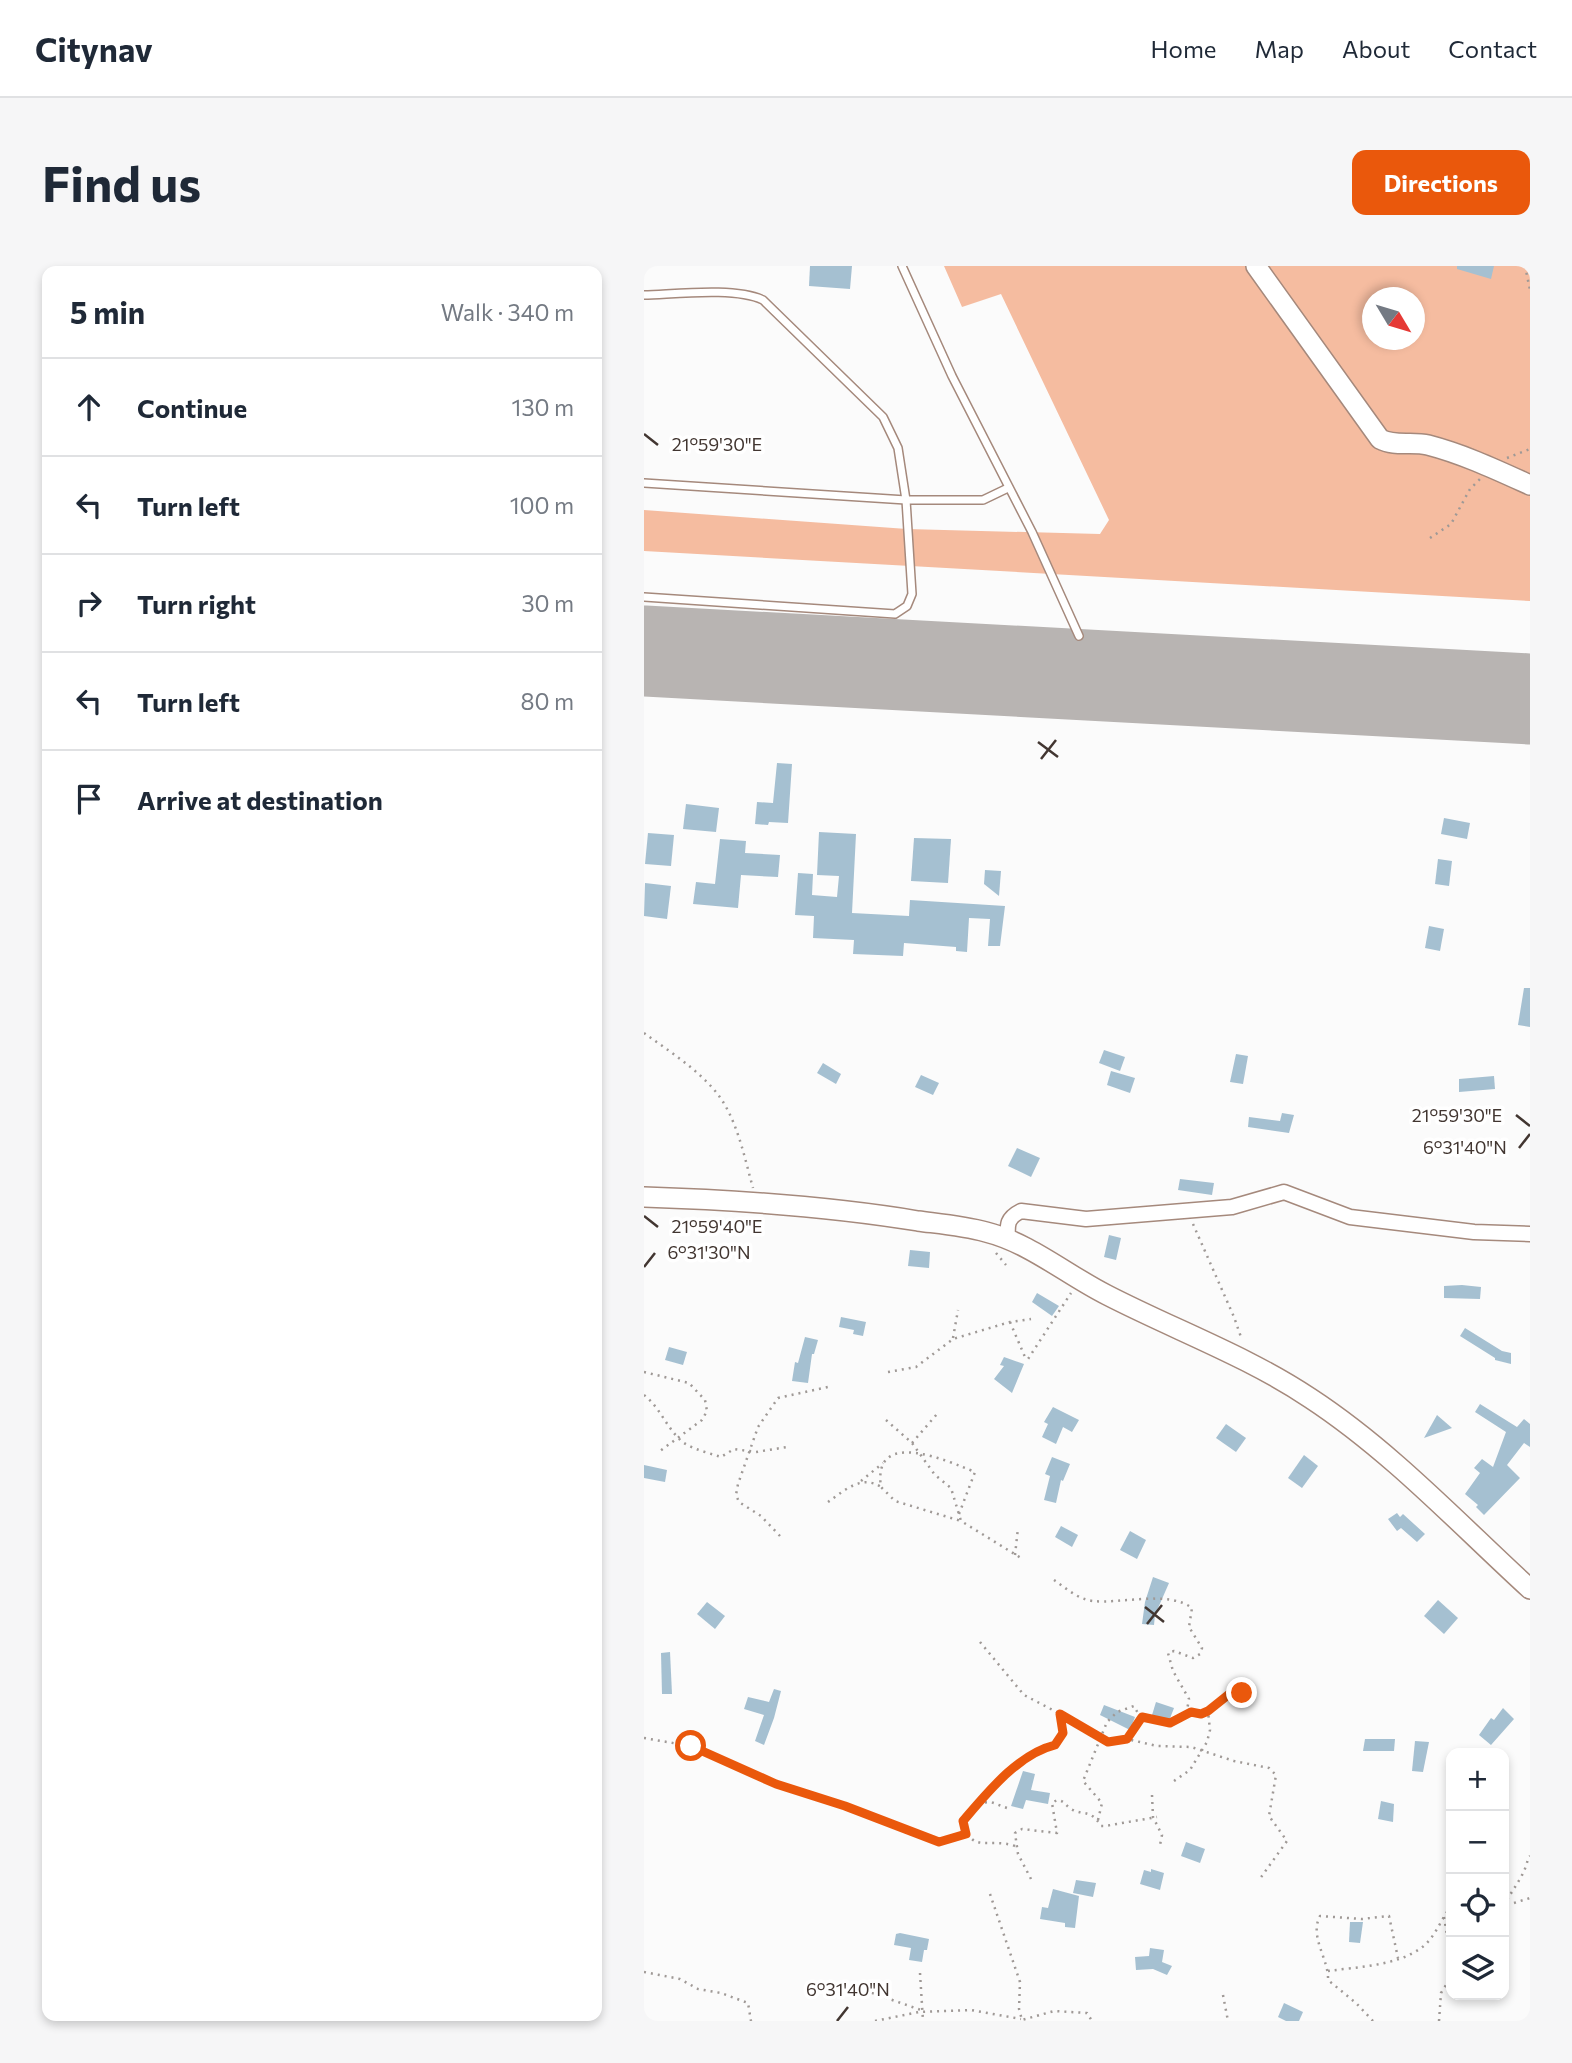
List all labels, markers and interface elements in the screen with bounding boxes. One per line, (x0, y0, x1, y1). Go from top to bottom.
text: Citynav (35, 28, 153, 69)
text: Home (1151, 34, 1217, 63)
text: Map (1255, 34, 1304, 63)
text: About (1342, 34, 1410, 63)
text: Contact (1448, 34, 1537, 63)
button: Directions (1352, 150, 1530, 215)
text: Find us (42, 152, 201, 212)
north arrow (1362, 287, 1425, 350)
text: 5 min (70, 293, 145, 330)
text: Walk · 340 m (441, 298, 574, 326)
icon: ahead (70, 388, 108, 426)
text: Continue (137, 392, 247, 423)
text: 130 m (512, 393, 574, 421)
text: 21°59'30"E (672, 433, 762, 455)
icon: left (70, 486, 108, 524)
text: Turn left (137, 490, 240, 521)
text: 100 m (510, 491, 574, 519)
icon: right (70, 584, 108, 622)
text: Turn right (137, 588, 256, 619)
text: 30 m (521, 589, 574, 617)
icon: left (70, 682, 108, 720)
text: Turn left (137, 686, 240, 717)
text: 80 m (521, 687, 574, 715)
icon: arrive (70, 780, 108, 818)
text: Arrive at destination (137, 784, 383, 815)
text: 21°59'30"E (1412, 1104, 1502, 1126)
text: 6°31'40"N (1423, 1136, 1507, 1158)
text: 21°59'40"E (671, 1215, 763, 1237)
text: 6°31'30"N (667, 1241, 751, 1263)
route end (1226, 1677, 1257, 1708)
route start (675, 1730, 706, 1761)
map controls (1446, 1748, 1509, 2000)
button: + (1446, 1748, 1509, 1811)
button: − (1446, 1811, 1509, 1874)
button: locate (1446, 1874, 1509, 1937)
button: layers (1446, 1937, 1509, 2000)
text: 6°31'40"N (806, 1978, 890, 2000)

